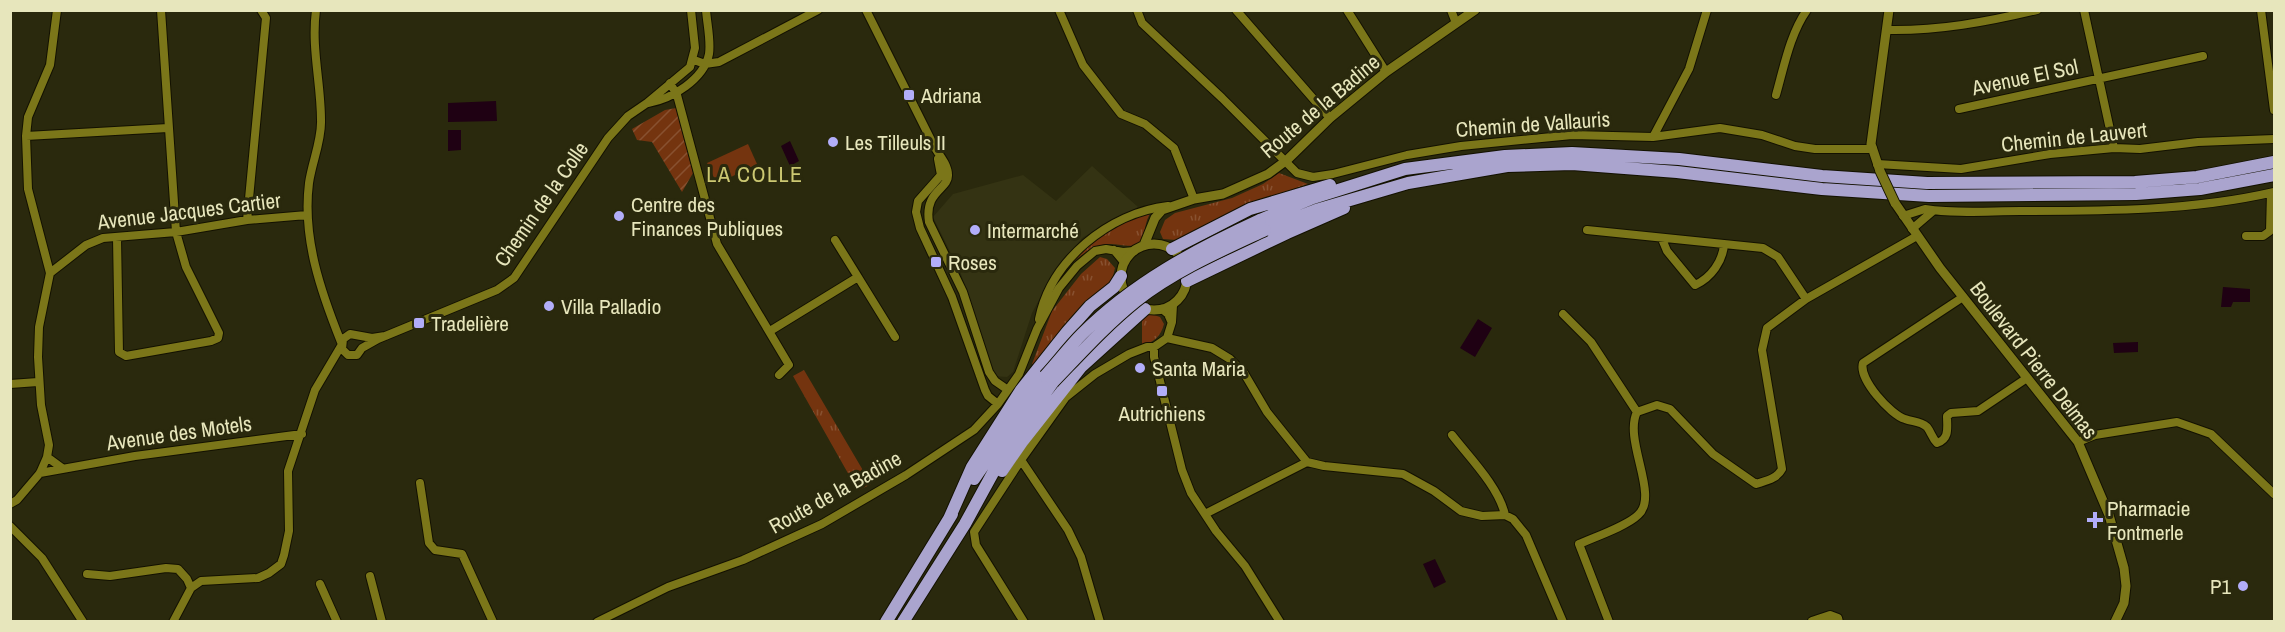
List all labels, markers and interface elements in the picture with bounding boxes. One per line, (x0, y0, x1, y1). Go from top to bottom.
street label: Route de la Badine (1254, 48, 1386, 164)
street label: Avenue El Sol (1968, 52, 2081, 103)
place label: Adriana (920, 81, 982, 110)
marker: Adriana (902, 88, 916, 102)
street label: Chemin de Vallauris (1455, 104, 1611, 144)
street label: Chemin de Lauvert (2000, 115, 2149, 159)
place label: Les Tilleuls II (845, 128, 946, 157)
marker: Les Tilleuls II (826, 135, 840, 149)
street label: Chemin de la Colle (487, 136, 595, 272)
district label: LA COLLE (706, 159, 804, 189)
street label: Avenue Jacques Cartier (95, 185, 283, 237)
place label: Centre des Finances Publiques (631, 190, 783, 243)
marker: Centre des Finances Publiques (612, 209, 626, 223)
place label: Intermarché (987, 216, 1079, 245)
marker: Intermarché (968, 223, 982, 237)
place label: Roses (948, 248, 997, 277)
marker: Roses (929, 255, 943, 269)
street label: Boulevard Pierre Delmas (1963, 275, 2105, 445)
place label: Villa Palladio (561, 292, 661, 321)
marker: Villa Palladio (542, 299, 556, 313)
place label: Tradelière (431, 309, 509, 338)
marker: Tradelière (412, 316, 426, 330)
place label: Santa Maria (1152, 354, 1246, 383)
marker: Santa Maria (1133, 361, 1147, 375)
marker: Autrichiens (1155, 384, 1169, 398)
place label: Autrichiens (1117, 399, 1206, 428)
street label: Avenue des Motels (104, 408, 253, 458)
street label: Route de la Badine (763, 444, 907, 540)
place label: Pharmacie Fontmerle (2107, 494, 2190, 547)
marker: Pharmacie Fontmerle (2088, 513, 2102, 527)
place label: P1 (2210, 572, 2231, 601)
marker: P1 (2236, 579, 2250, 593)

